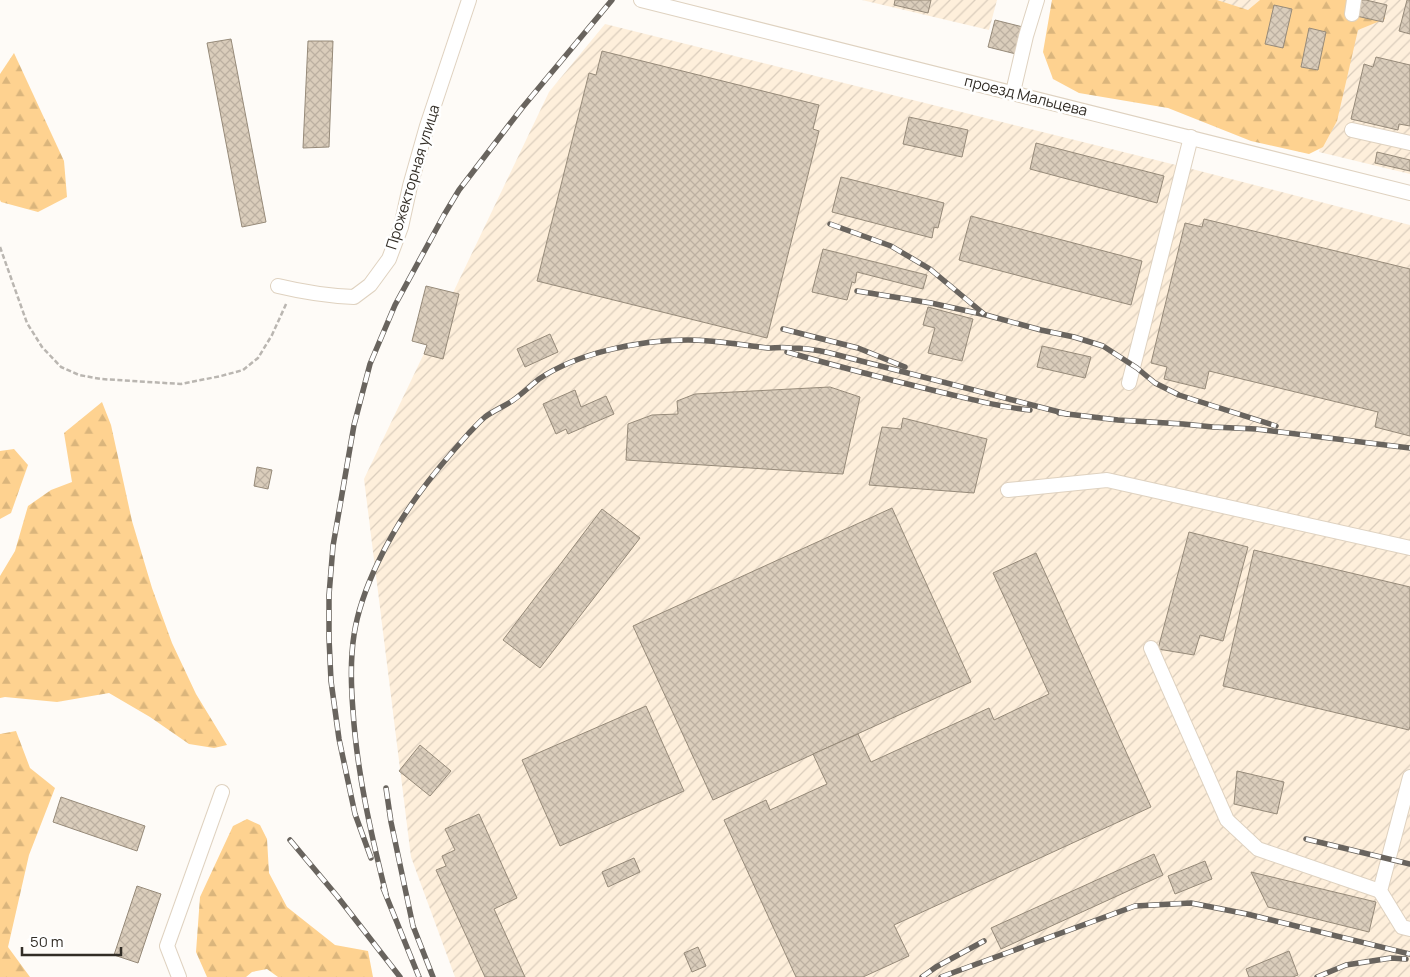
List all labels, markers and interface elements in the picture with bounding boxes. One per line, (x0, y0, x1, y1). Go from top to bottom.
street label: проезд Мальцева (962, 70, 1090, 121)
street label: Прожекторная улица (380, 102, 445, 252)
scale bar (22, 924, 121, 956)
text: 50 m (30, 931, 64, 952)

